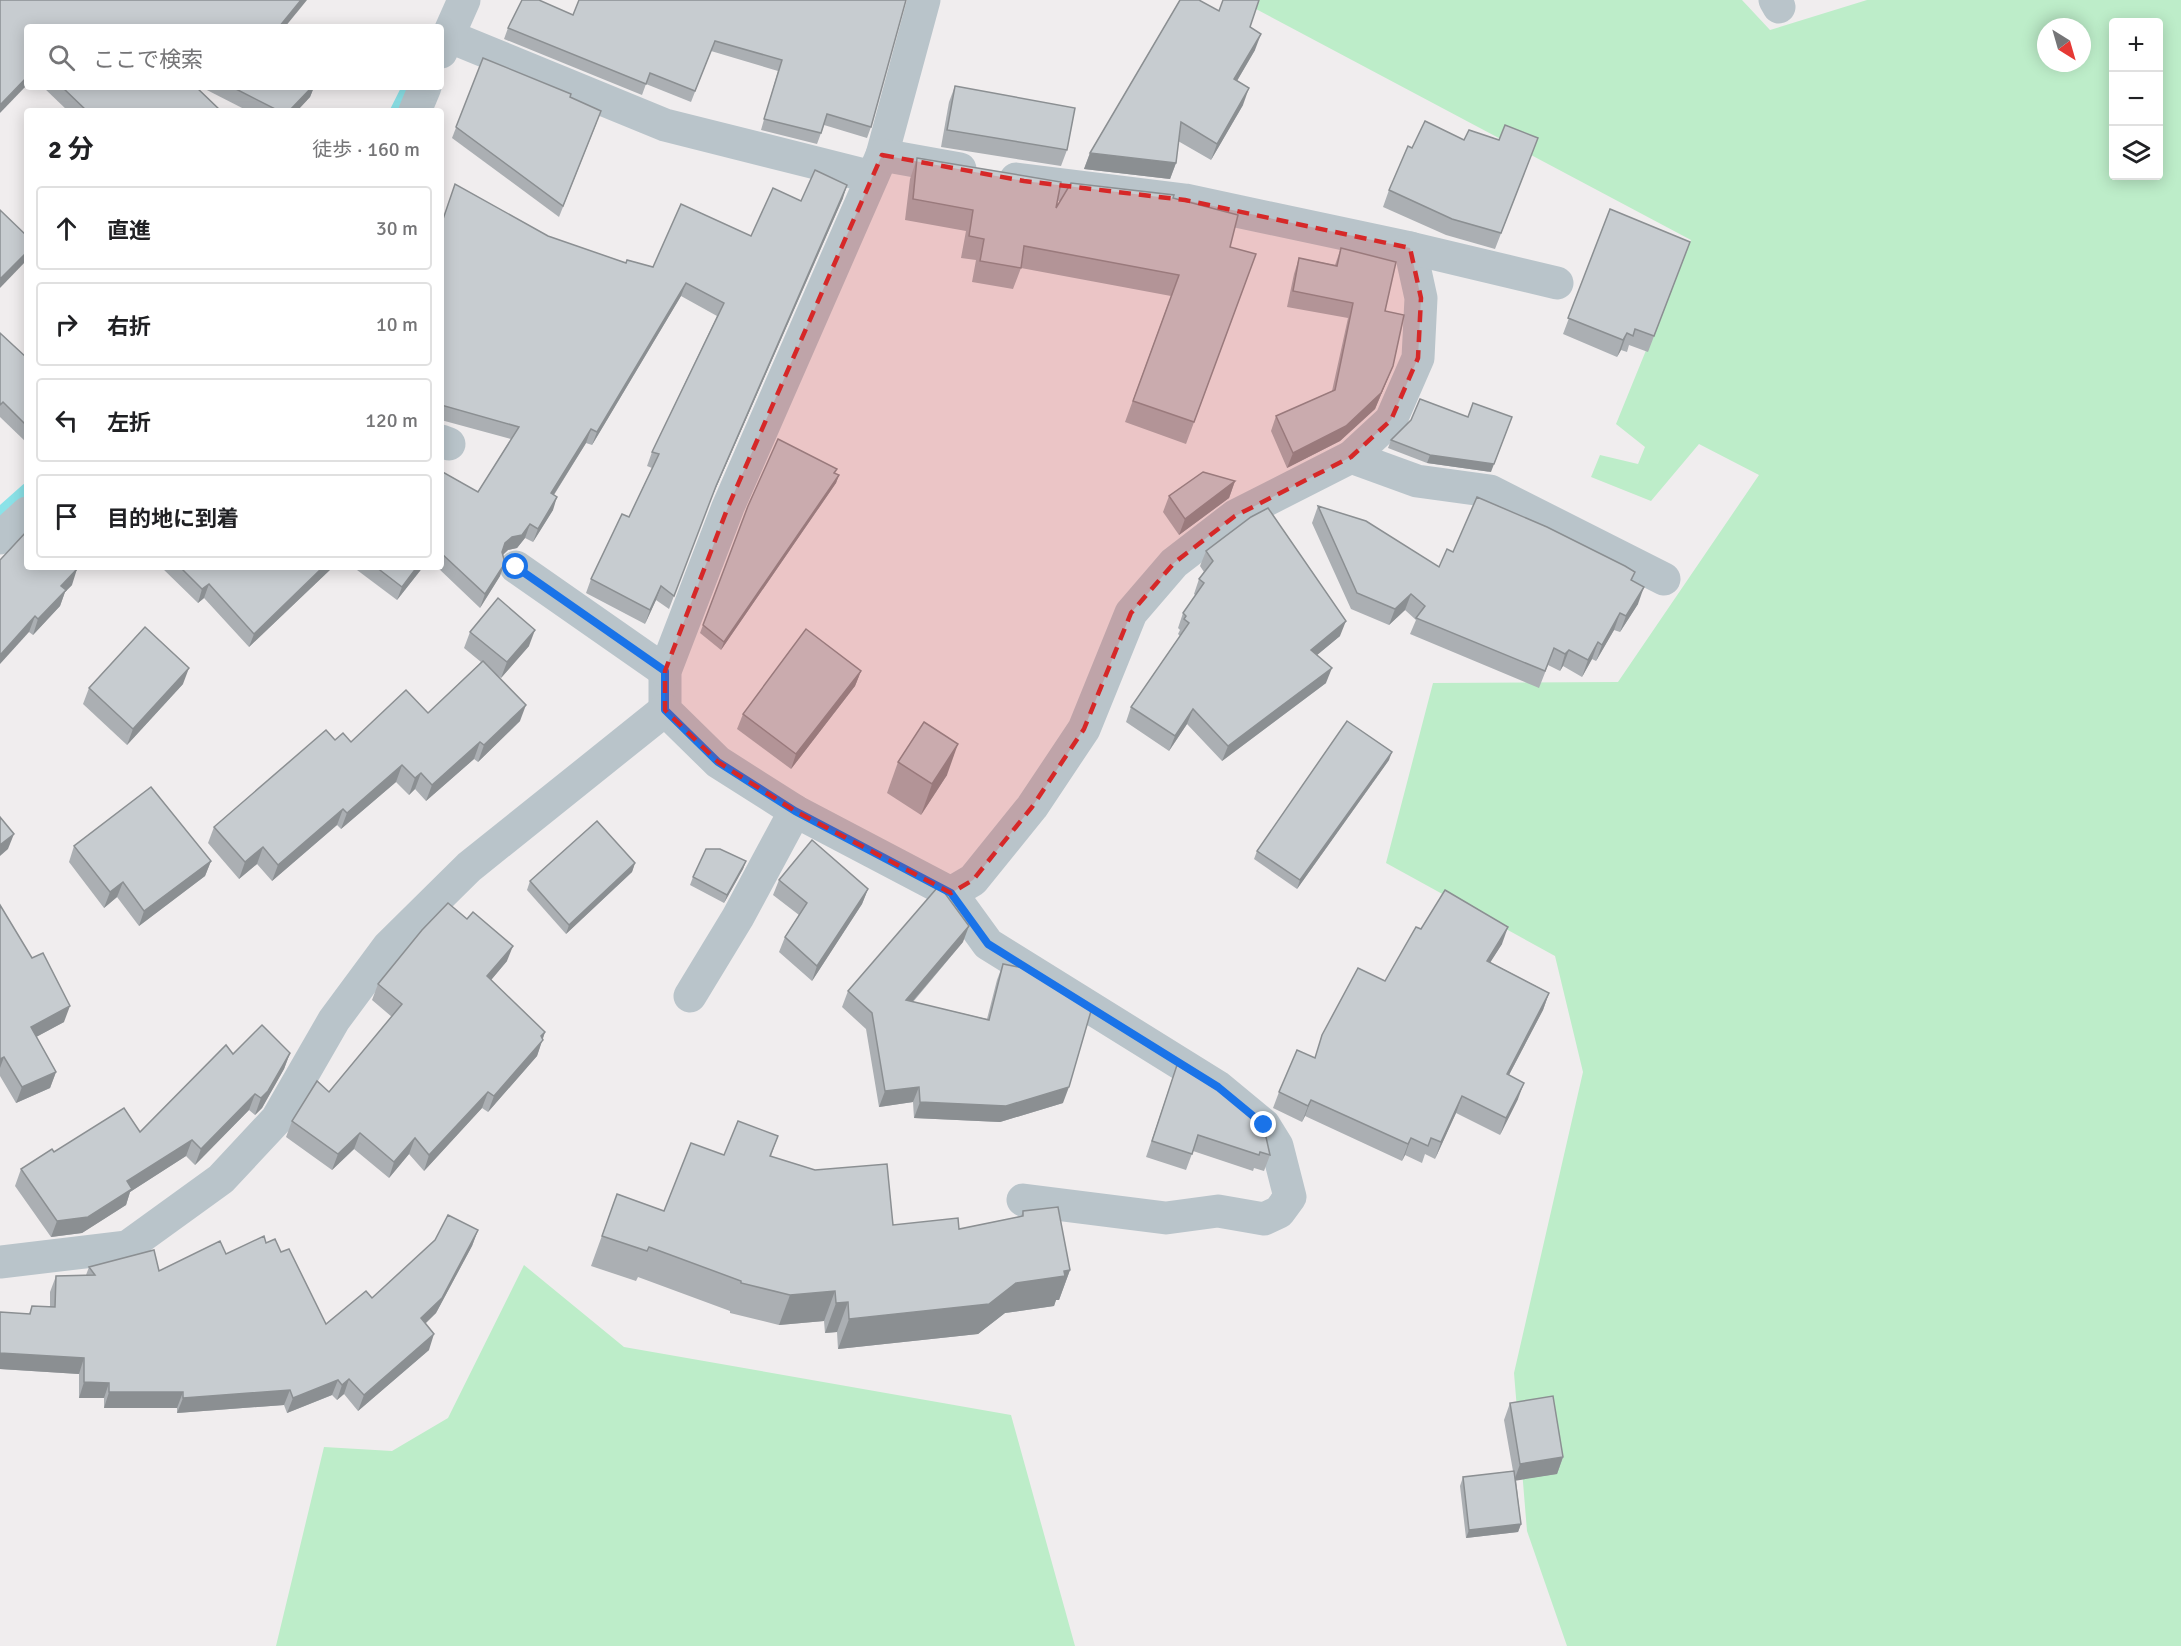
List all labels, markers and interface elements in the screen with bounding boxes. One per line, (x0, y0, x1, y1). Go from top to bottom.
north arrow (2037, 18, 2091, 72)
map controls (2109, 18, 2163, 180)
button: + (2109, 18, 2163, 72)
search box (24, 24, 444, 90)
icon: search (45, 41, 78, 74)
text: ここで検索 (93, 46, 203, 73)
button: − (2109, 72, 2163, 126)
button: layers (2109, 126, 2163, 180)
text: 2 分 (48, 134, 94, 166)
text: 徒歩 · 160 m (312, 137, 420, 162)
icon: ahead (50, 212, 83, 245)
text: 30 m (376, 216, 418, 241)
text: 直進 (107, 217, 151, 244)
icon: right (50, 308, 83, 341)
text: 10 m (376, 312, 418, 337)
text: 右折 (107, 313, 151, 340)
icon: left (50, 404, 83, 437)
text: 120 m (365, 408, 418, 433)
text: 左折 (107, 409, 151, 436)
icon: arrive (50, 500, 83, 533)
text: 目的地に到着 (107, 505, 239, 532)
route start (502, 553, 528, 579)
route end (1250, 1111, 1276, 1137)

